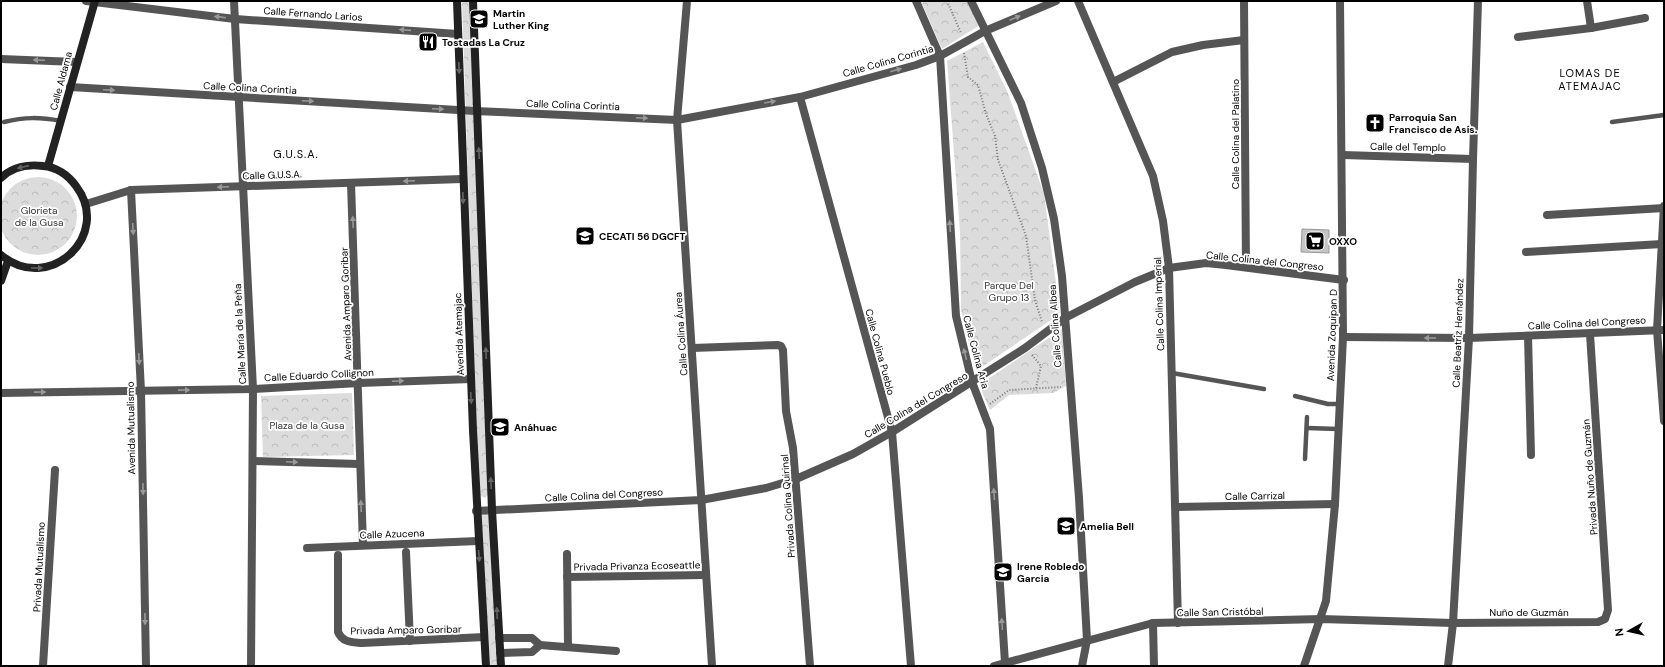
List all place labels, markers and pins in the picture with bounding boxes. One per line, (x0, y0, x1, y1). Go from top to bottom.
place label: Martin Luther King (493, 7, 549, 32)
school or university icon: Martin Luther King (468, 8, 490, 30)
restaurant icon: Tostadas La Cruz (417, 31, 439, 53)
place label: Tostadas La Cruz (442, 36, 525, 49)
place label: Parroquia San Francisco de Asís. (1389, 111, 1478, 136)
church icon: Parroquia San Francisco de Asís. (1364, 112, 1386, 134)
school or university icon: CECATI 56 DGCFT (574, 225, 596, 247)
place label: CECATI 56 DGCFT (599, 230, 686, 243)
supermarket icon: OXXO (1304, 230, 1326, 252)
place label: OXXO (1329, 235, 1357, 248)
school or university icon: Anáhuac (489, 416, 511, 438)
place label: Anáhuac (514, 421, 557, 434)
school or university icon: Amelia Bell (1055, 515, 1077, 537)
place label: Amelia Bell (1080, 520, 1134, 533)
place label: Irene Robledo Garcia (1017, 560, 1084, 585)
school or university icon: Irene Robledo Garcia (992, 561, 1014, 583)

